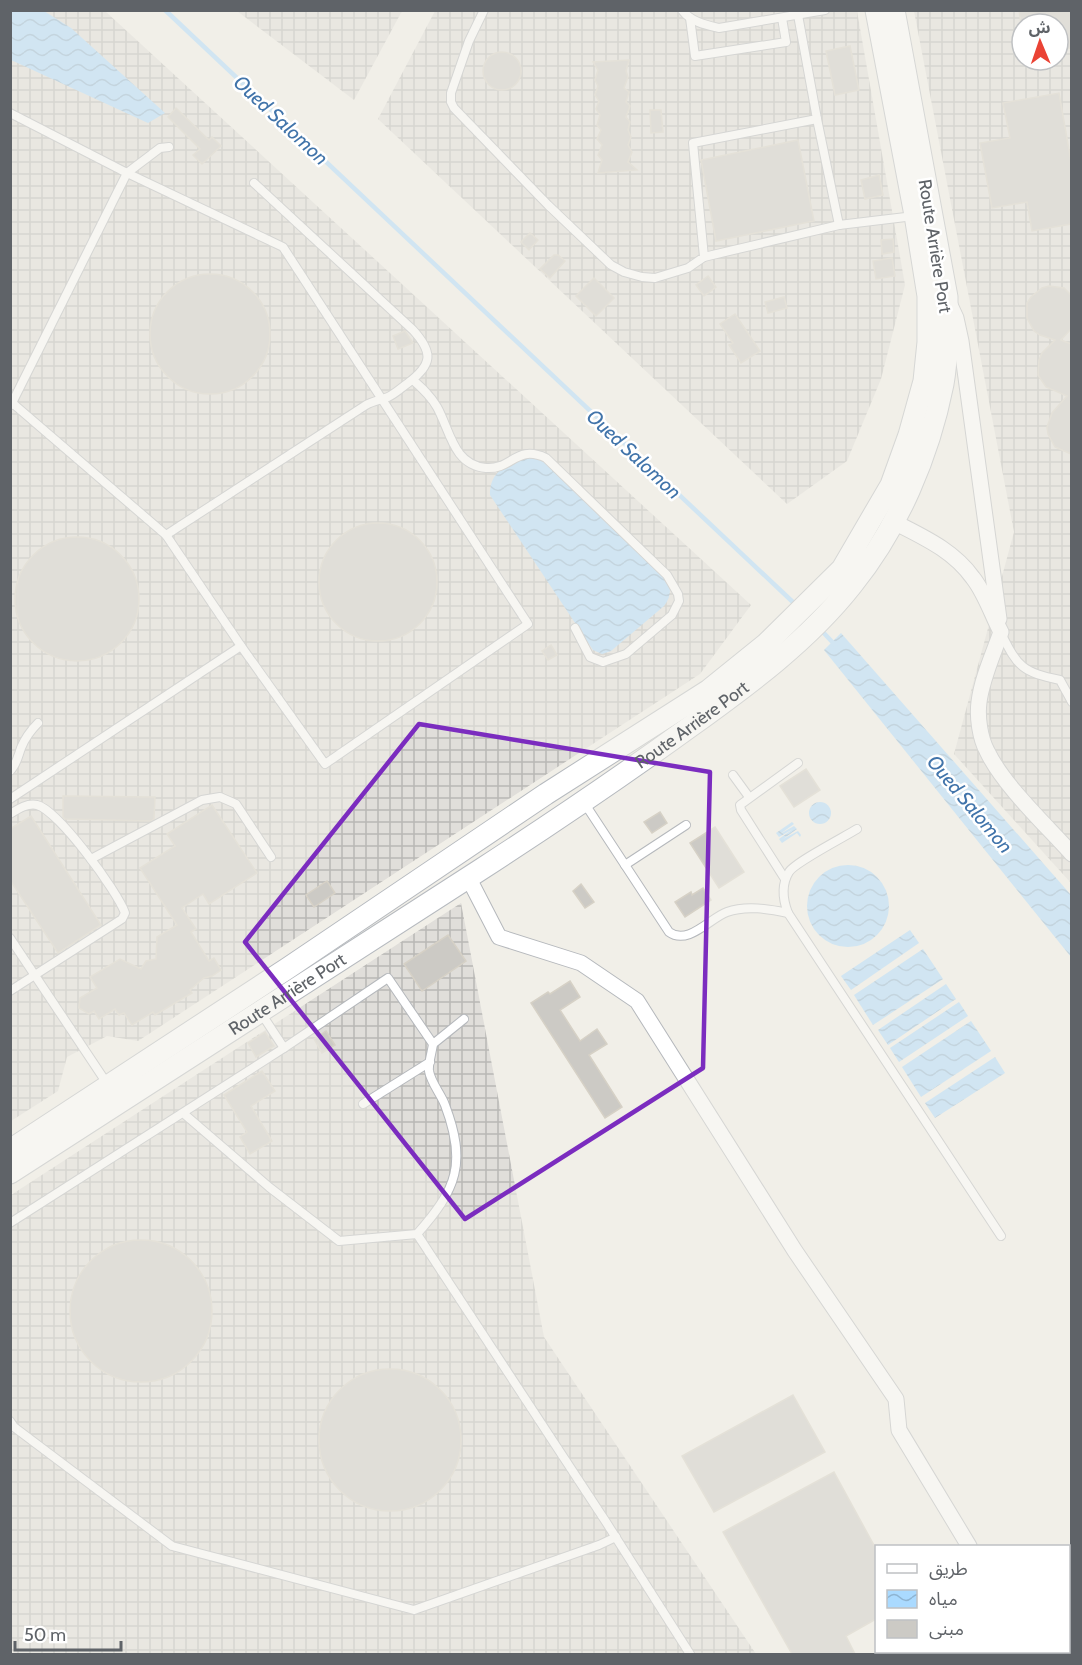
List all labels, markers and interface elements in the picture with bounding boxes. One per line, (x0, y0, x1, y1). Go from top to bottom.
north arrow (1010, 12, 1070, 72)
text: ش (1028, 18, 1051, 37)
water label: Oued Salomon (229, 70, 333, 170)
street label: Route Arrière Port (914, 178, 956, 314)
water label: Oued Salomon (582, 404, 686, 504)
street label: Route Arrière Port (631, 676, 753, 773)
water label: Oued Salomon (922, 750, 1018, 858)
street label: Route Arrière Port (225, 948, 350, 1040)
legend (875, 1545, 1070, 1653)
text: طريق (929, 1558, 968, 1580)
text: مياه (929, 1588, 958, 1610)
scale bar (15, 1614, 122, 1652)
text: مبنى (929, 1618, 964, 1640)
text: 50 m (24, 1624, 66, 1646)

